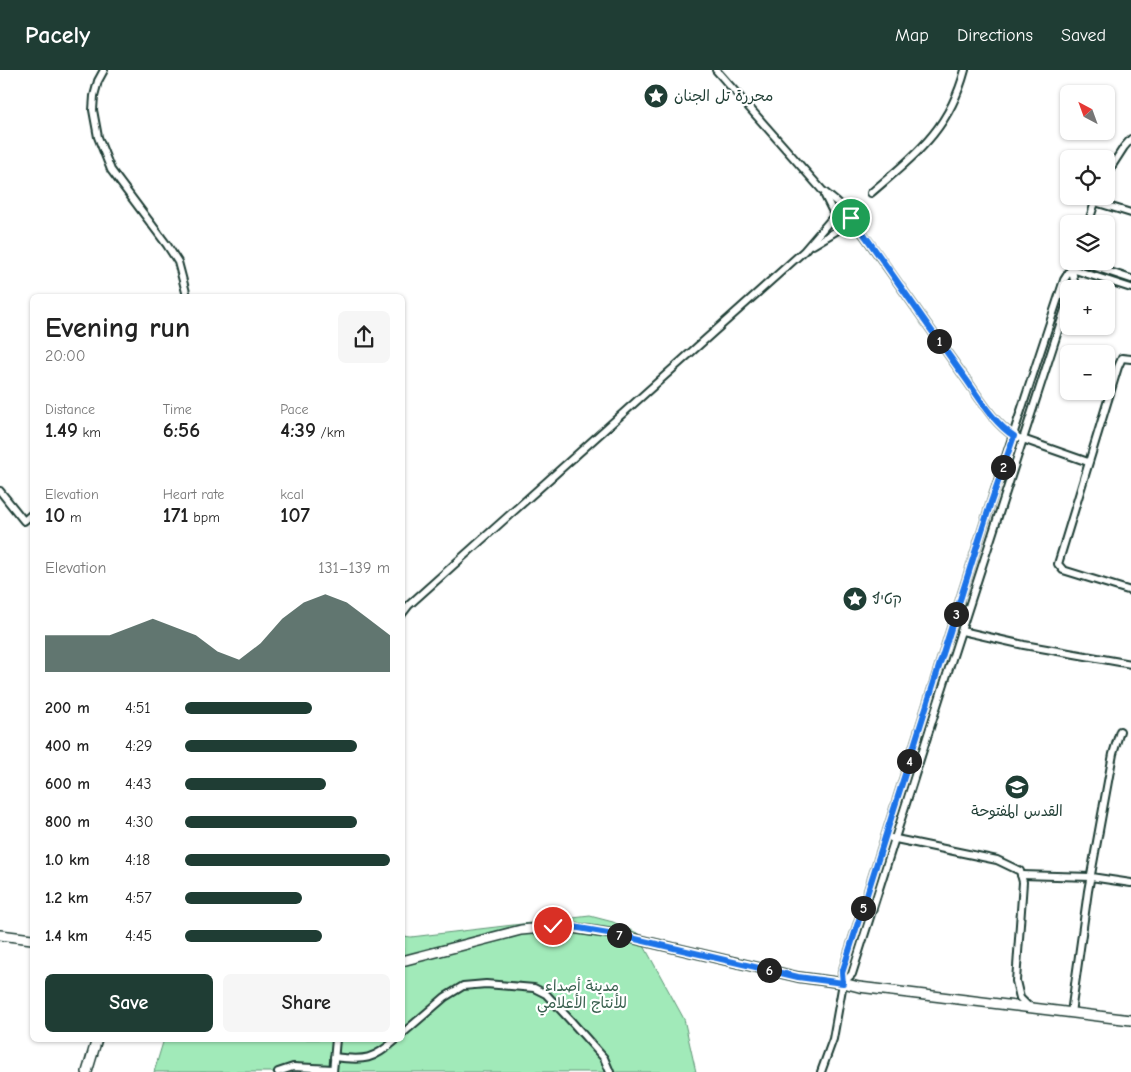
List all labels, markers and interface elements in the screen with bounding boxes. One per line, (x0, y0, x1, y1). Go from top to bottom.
text: Pacely (25, 21, 90, 49)
text: Map (895, 25, 929, 46)
text: Directions (957, 25, 1033, 46)
text: Saved (1061, 25, 1106, 46)
place icon: محررة تل الجنان (643, 83, 669, 109)
north arrow (1060, 85, 1115, 140)
map controls (1060, 85, 1115, 400)
place label: محررة تل الجنان (674, 87, 773, 105)
button: locate (1060, 150, 1115, 205)
pin (830, 197, 872, 239)
icon: arrive (837, 204, 865, 232)
button: layers (1060, 215, 1115, 270)
button: + (1060, 280, 1115, 335)
button: share (338, 311, 390, 363)
text: Evening run (45, 312, 190, 344)
pin: 1 (926, 328, 952, 354)
text: 1 (937, 333, 942, 350)
button: − (1060, 345, 1115, 400)
text: 20:00 (45, 347, 86, 365)
text: Distance (45, 401, 95, 418)
text: Time (163, 401, 192, 418)
text: Pace (280, 401, 309, 418)
text: 1.49 (45, 418, 78, 442)
text: 6:56 (163, 418, 200, 442)
text: 4:39 (280, 418, 316, 442)
text: km (78, 424, 101, 441)
text: /km (316, 424, 345, 441)
pin: 2 (990, 454, 1016, 480)
text: 2 (1000, 459, 1007, 476)
text: Elevation (45, 486, 99, 503)
text: Heart rate (163, 486, 224, 503)
text: kcal (280, 486, 304, 503)
text: 10 (45, 503, 65, 527)
text: 171 (163, 503, 189, 527)
text: 107 (280, 503, 310, 527)
text: m (65, 509, 82, 526)
text: bpm (189, 509, 220, 526)
text: Elevation (45, 559, 106, 577)
text: 131–139 m (318, 559, 390, 577)
place icon: קטיף (842, 586, 868, 612)
place label: קטיף (872, 590, 902, 608)
pin: 3 (944, 602, 968, 626)
text: 3 (953, 606, 960, 623)
text: 200 m (45, 699, 90, 717)
text: 4:51 (125, 699, 151, 717)
text: 400 m (45, 737, 89, 755)
text: 4:29 (125, 737, 153, 755)
pin: 4 (896, 748, 922, 774)
text: 4 (906, 753, 913, 770)
school or university icon: القدس المفتوحة (1004, 774, 1030, 800)
text: 600 m (45, 775, 90, 793)
text: 4:43 (125, 775, 151, 793)
place label: القدس المفتوحة (971, 802, 1063, 820)
text: 800 m (45, 813, 90, 831)
text: 4:30 (125, 813, 153, 831)
text: 1.0 km (45, 851, 90, 869)
text: 4:18 (125, 851, 150, 869)
text: 1.2 km (45, 889, 88, 907)
text: 4:57 (125, 889, 152, 907)
pin: 5 (850, 896, 876, 920)
text: 5 (860, 900, 867, 917)
pin (532, 905, 574, 947)
icon: check (539, 912, 567, 940)
pin: 7 (606, 922, 632, 948)
text: 1.4 km (45, 927, 88, 945)
text: 4:45 (125, 927, 152, 945)
text: 7 (616, 927, 623, 944)
pin: 6 (756, 958, 782, 982)
text: 6 (766, 962, 773, 979)
button: Save (45, 974, 213, 1032)
button: Share (223, 974, 390, 1032)
park label: مدينة أصداء للأنتاج الأعلامي (537, 977, 627, 1016)

